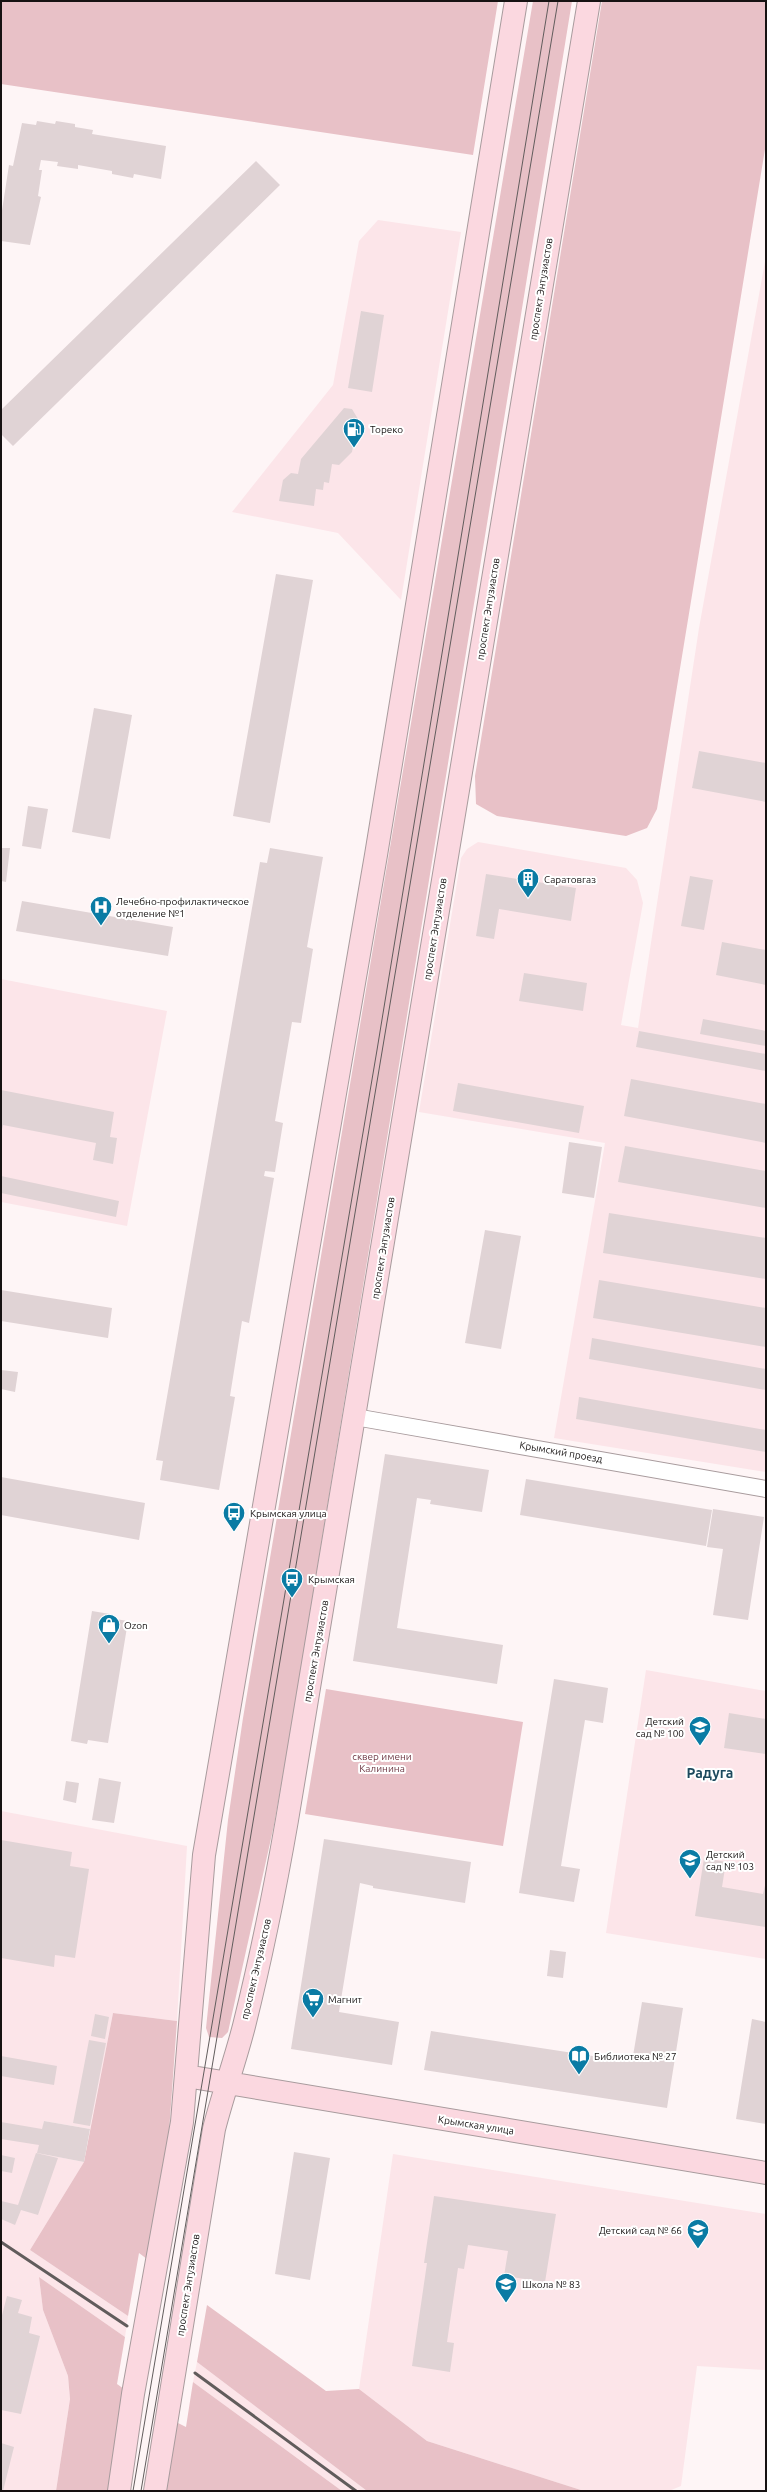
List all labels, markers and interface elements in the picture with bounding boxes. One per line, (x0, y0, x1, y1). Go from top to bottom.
street label: проспект Энтузиастов (528, 237, 554, 341)
fuel station icon: Тореко (341, 416, 367, 449)
place label: Тореко (370, 424, 403, 435)
street label: проспект Энтузиастов (475, 557, 501, 661)
building icon: Саратовгаз (515, 866, 541, 899)
place label: Саратовгаз (544, 874, 596, 885)
street label: проспект Энтузиастов (422, 877, 448, 981)
hospital icon: Лечебно-профилактическое отделение №1 (88, 894, 114, 927)
place label: Лечебно-профилактическое отделение №1 (116, 896, 249, 919)
street label: проспект Энтузиастов (370, 1196, 396, 1300)
street label: Крымский проезд (519, 1439, 604, 1465)
bus stop icon: Крымская улица (221, 1500, 247, 1533)
place label: Крымская улица (250, 1508, 327, 1519)
bus stop icon: Крымская (279, 1566, 305, 1599)
place label: Крымская (308, 1574, 355, 1585)
street label: проспект Энтузиастов (302, 1599, 330, 1703)
shop icon: Ozon (96, 1612, 122, 1645)
place label: Ozon (124, 1620, 148, 1631)
school or university icon: Детский сад № 100 (687, 1714, 713, 1747)
place label: Детский сад № 100 (636, 1716, 684, 1739)
park label: сквер имени Калинина (352, 1751, 412, 1774)
district label: Радуга (687, 1765, 733, 1781)
school or university icon: Детский сад № 103 (677, 1847, 703, 1880)
place label: Детский сад № 103 (706, 1849, 754, 1872)
street label: проспект Энтузиастов (239, 1918, 273, 2020)
supermarket icon: Магнит (300, 1986, 326, 2019)
place label: Магнит (328, 1994, 363, 2005)
library icon: Библиотека № 27 (566, 2043, 592, 2076)
place label: Библиотека № 27 (594, 2051, 677, 2062)
street label: Крымская улица (437, 2114, 515, 2136)
school or university icon: Детский сад № 66 (685, 2217, 711, 2250)
place label: Детский сад № 66 (599, 2225, 682, 2236)
street label: проспект Энтузиастов (175, 2233, 201, 2337)
school or university icon: Школа № 83 (493, 2271, 519, 2304)
place label: Школа № 83 (522, 2279, 580, 2290)

